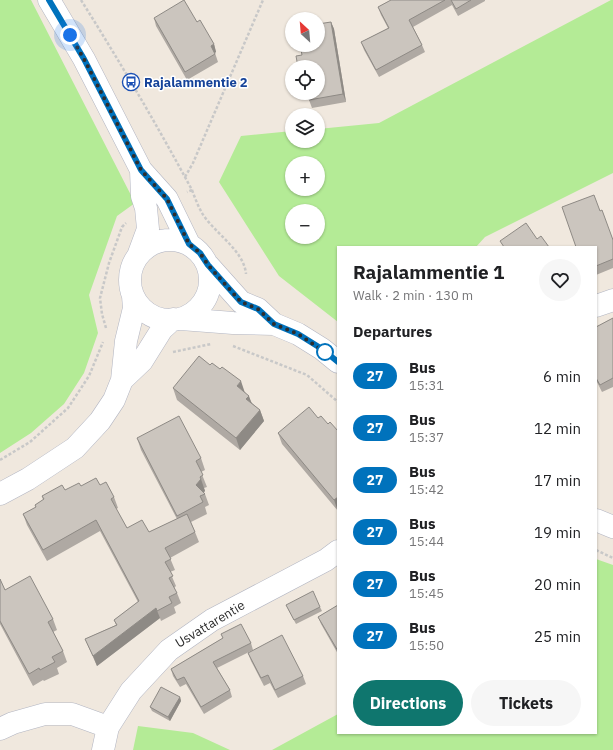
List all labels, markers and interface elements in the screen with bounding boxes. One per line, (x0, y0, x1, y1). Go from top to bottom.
north arrow (285, 12, 325, 52)
map controls (285, 12, 325, 244)
your location (60, 25, 80, 45)
button: locate (285, 60, 325, 100)
bus stop icon: Rajalammentie 2 (121, 72, 141, 92)
place label: Rajalammentie 2 (144, 74, 248, 91)
button: layers (285, 108, 325, 148)
button: + (285, 156, 325, 196)
button: − (285, 204, 325, 244)
button: heart (539, 259, 581, 301)
text: Rajalammentie 1 (353, 260, 505, 284)
text: Walk · 2 min · 130 m (353, 287, 473, 304)
text: Departures (353, 322, 432, 341)
unlabelled marker (316, 343, 334, 361)
text: Bus (409, 358, 436, 377)
text: 27 (367, 367, 383, 385)
text: 6 min (543, 367, 581, 386)
text: 15:31 (409, 377, 444, 394)
text: Bus (409, 410, 436, 429)
text: 27 (367, 419, 383, 437)
text: 12 min (534, 419, 581, 438)
text: 15:37 (409, 429, 444, 446)
text: Bus (409, 462, 436, 481)
text: 27 (367, 471, 383, 489)
text: 17 min (534, 471, 581, 490)
text: 15:42 (409, 481, 444, 498)
text: Bus (409, 514, 436, 533)
text: 27 (367, 523, 383, 541)
text: 19 min (534, 523, 581, 542)
text: 15:44 (409, 533, 444, 550)
text: Bus (409, 566, 436, 585)
text: 27 (367, 575, 383, 593)
text: 20 min (534, 575, 581, 594)
text: 15:45 (409, 585, 444, 602)
street label: Usvattarentie (172, 597, 248, 651)
text: Bus (409, 618, 436, 637)
text: 27 (367, 627, 383, 645)
text: 25 min (534, 627, 581, 646)
text: 15:50 (409, 637, 444, 654)
button: Directions (353, 680, 463, 726)
button: Tickets (471, 680, 581, 726)

